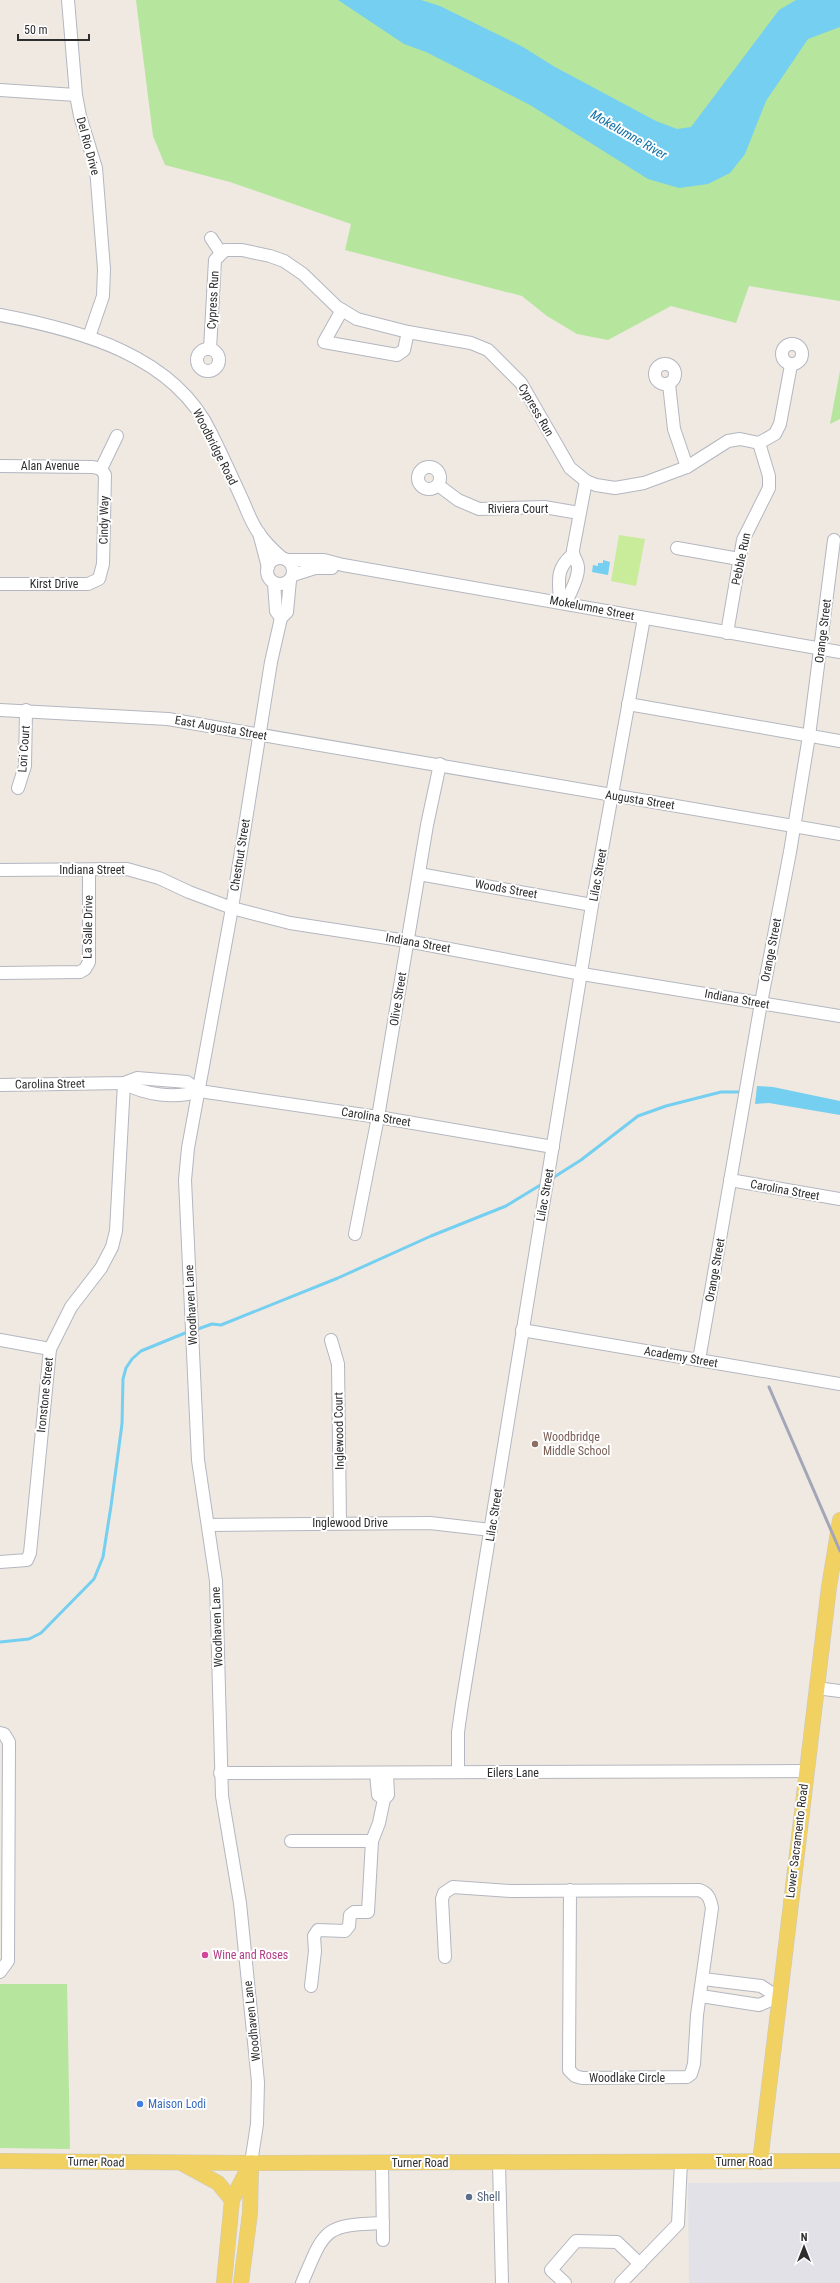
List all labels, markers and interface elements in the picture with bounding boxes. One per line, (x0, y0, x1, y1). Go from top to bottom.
scale bar (18, 16, 89, 42)
text: 50 m (24, 23, 48, 37)
water label: Mokelumne River (588, 107, 670, 163)
street label: Del Rio Drive (73, 115, 103, 177)
street label: Cypress Run (204, 270, 222, 330)
street label: Cypress Run (515, 381, 557, 439)
street label: Woodbridge Road (190, 407, 240, 487)
street label: Alan Avenue (21, 459, 80, 473)
street label: Cindy Way (97, 496, 111, 544)
street label: Riviera Court (488, 502, 549, 516)
street label: Pebble Run (729, 531, 753, 586)
street label: Kirst Drive (30, 577, 79, 591)
street label: Mokelumne Street (549, 593, 636, 623)
street label: Orange Street (812, 598, 834, 664)
street label: East Augusta Street (174, 713, 269, 743)
street label: Lori Court (15, 725, 33, 773)
street label: Augusta Street (604, 788, 676, 812)
street label: Chestnut Street (227, 817, 253, 892)
street label: Lilac Street (586, 847, 610, 903)
street label: Indiana Street (59, 863, 125, 877)
street label: Woods Street (474, 877, 539, 901)
street label: La Salle Drive (80, 895, 96, 959)
street label: Orange Street (758, 917, 784, 983)
street label: Indiana Street (384, 930, 452, 956)
street label: Olive Street (387, 971, 409, 1027)
street label: Indiana Street (703, 986, 771, 1012)
street label: Carolina Street (15, 1076, 86, 1092)
street label: Carolina Street (340, 1105, 412, 1129)
street label: Lilac Street (533, 1167, 557, 1223)
street label: Carolina Street (749, 1177, 821, 1203)
street label: Orange Street (702, 1237, 728, 1303)
street label: Woodhaven Lane (182, 1264, 200, 1346)
street label: Academy Street (643, 1344, 719, 1370)
street label: Ironstone Street (34, 1356, 56, 1433)
street label: Inglewood Court (331, 1392, 347, 1470)
place label: Woodbridge Middle School (543, 1430, 610, 1458)
marker: Woodbridge Middle School (530, 1439, 540, 1449)
street label: Lilac Street (483, 1487, 505, 1542)
street label: Inglewood Drive (312, 1516, 388, 1530)
street label: Woodhaven Lane (209, 1586, 225, 1668)
street label: Eilers Lane (487, 1766, 539, 1780)
street label: Lower Sacramento Road (783, 1783, 811, 1899)
place label: Wine and Roses (213, 1948, 288, 1962)
marker: Wine and Roses (200, 1950, 210, 1960)
street label: Woodhaven Lane (241, 1980, 263, 2062)
street label: Woodlake Circle (589, 2071, 665, 2085)
place label: Maison Lodi (148, 2097, 206, 2111)
marker: Maison Lodi (135, 2099, 145, 2109)
street label: Turner Road (67, 2155, 125, 2169)
street label: Turner Road (715, 2155, 773, 2169)
street label: Turner Road (391, 2156, 449, 2170)
place label: Shell (477, 2190, 500, 2204)
marker: Shell (464, 2192, 474, 2202)
north arrow (784, 2227, 824, 2267)
text: N (801, 2231, 808, 2244)

